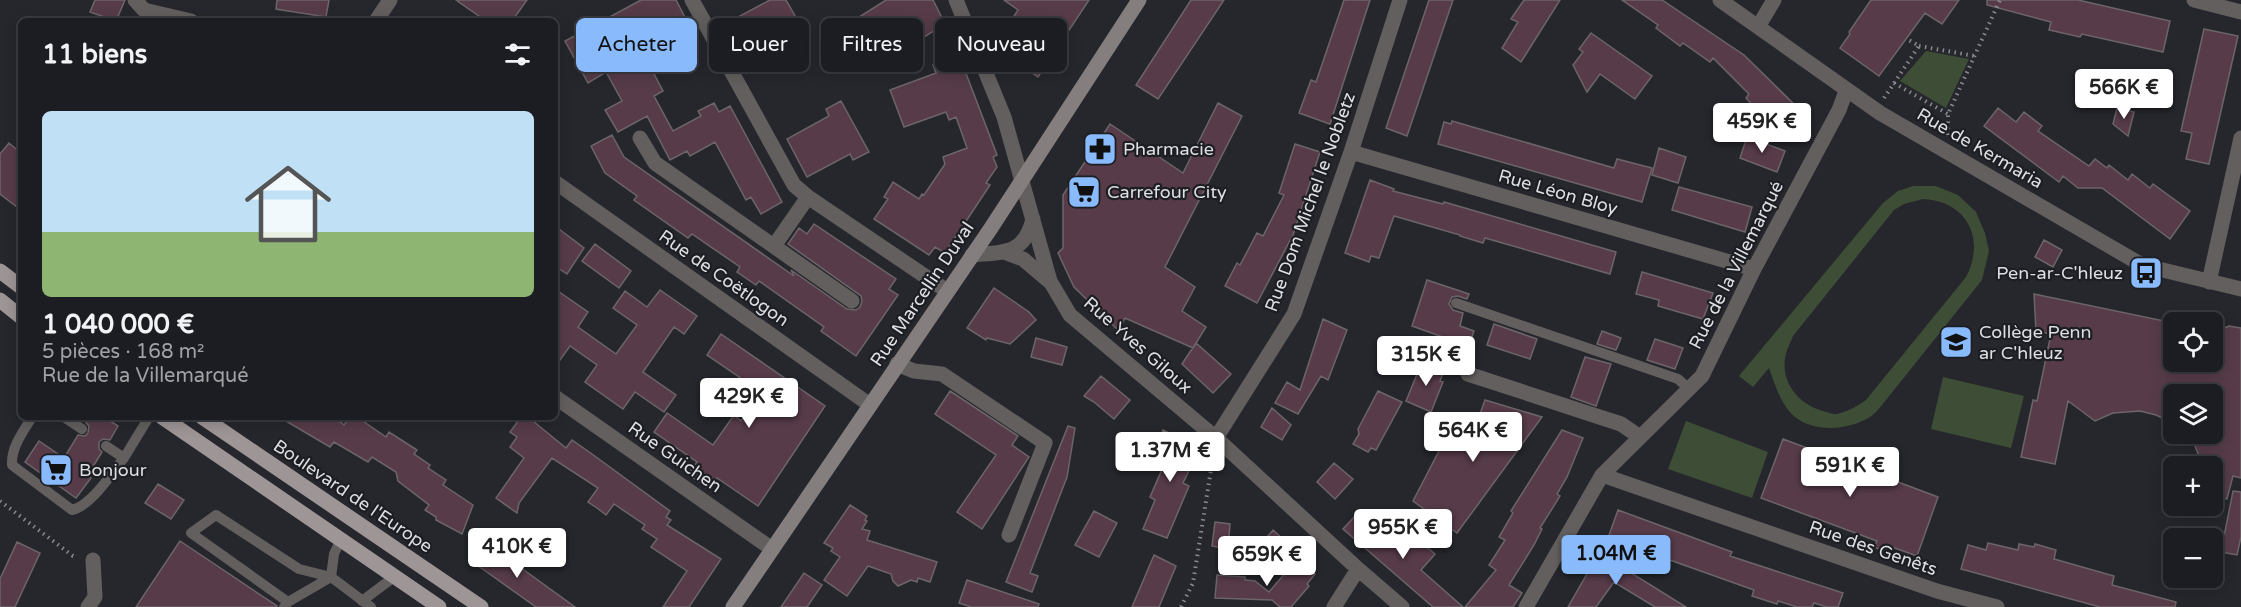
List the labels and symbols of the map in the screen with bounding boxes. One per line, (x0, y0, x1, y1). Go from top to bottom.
pin: 566K € (2075, 69, 2173, 120)
street label: Rue Dom Michel le Nobletz (1260, 89, 1360, 315)
pin: 459K € (1713, 103, 1811, 154)
street label: Rue de Kermaria (1913, 103, 2047, 193)
pharmacy icon: Pharmacie (1082, 131, 1118, 167)
place label: Pharmacie (1123, 138, 1214, 160)
street label: Rue Léon Bloy (1496, 164, 1621, 220)
supermarket icon: Carrefour City (1066, 174, 1102, 210)
street label: Rue de la Villemarqué (1684, 177, 1788, 353)
place label: Carrefour City (1107, 181, 1227, 203)
street label: Rue Marcellin Duval (865, 217, 979, 371)
street label: Rue de Coëtlogon (655, 225, 793, 331)
bus stop icon: Pen-ar-C'hleuz (2128, 255, 2164, 291)
place label: Pen-ar-C'hleuz (1996, 262, 2123, 284)
street label: Rue Yves Giloux (1079, 292, 1197, 398)
place label: Collège Penn ar C'hleuz (1979, 321, 2092, 364)
school or university icon: Collège Penn ar C'hleuz (1938, 324, 1974, 360)
pin: 315K € (1377, 336, 1475, 387)
pin: 429K € (700, 378, 798, 429)
pin: 564K € (1424, 412, 1522, 463)
street label: Rue Guichen (624, 417, 726, 497)
pin: 1.37M € (1115, 432, 1225, 483)
street label: Boulevard de l'Europe (269, 435, 437, 557)
pin: 591K € (1801, 447, 1899, 498)
supermarket icon: Bonjour (38, 452, 74, 488)
place label: Bonjour (79, 459, 147, 481)
pin: 955K € (1354, 509, 1452, 560)
street label: Rue des Genêts (1806, 516, 1940, 580)
pin: 410K € (468, 528, 566, 579)
pin: 1.04M € (1561, 535, 1671, 586)
pin: 659K € (1218, 536, 1316, 587)

